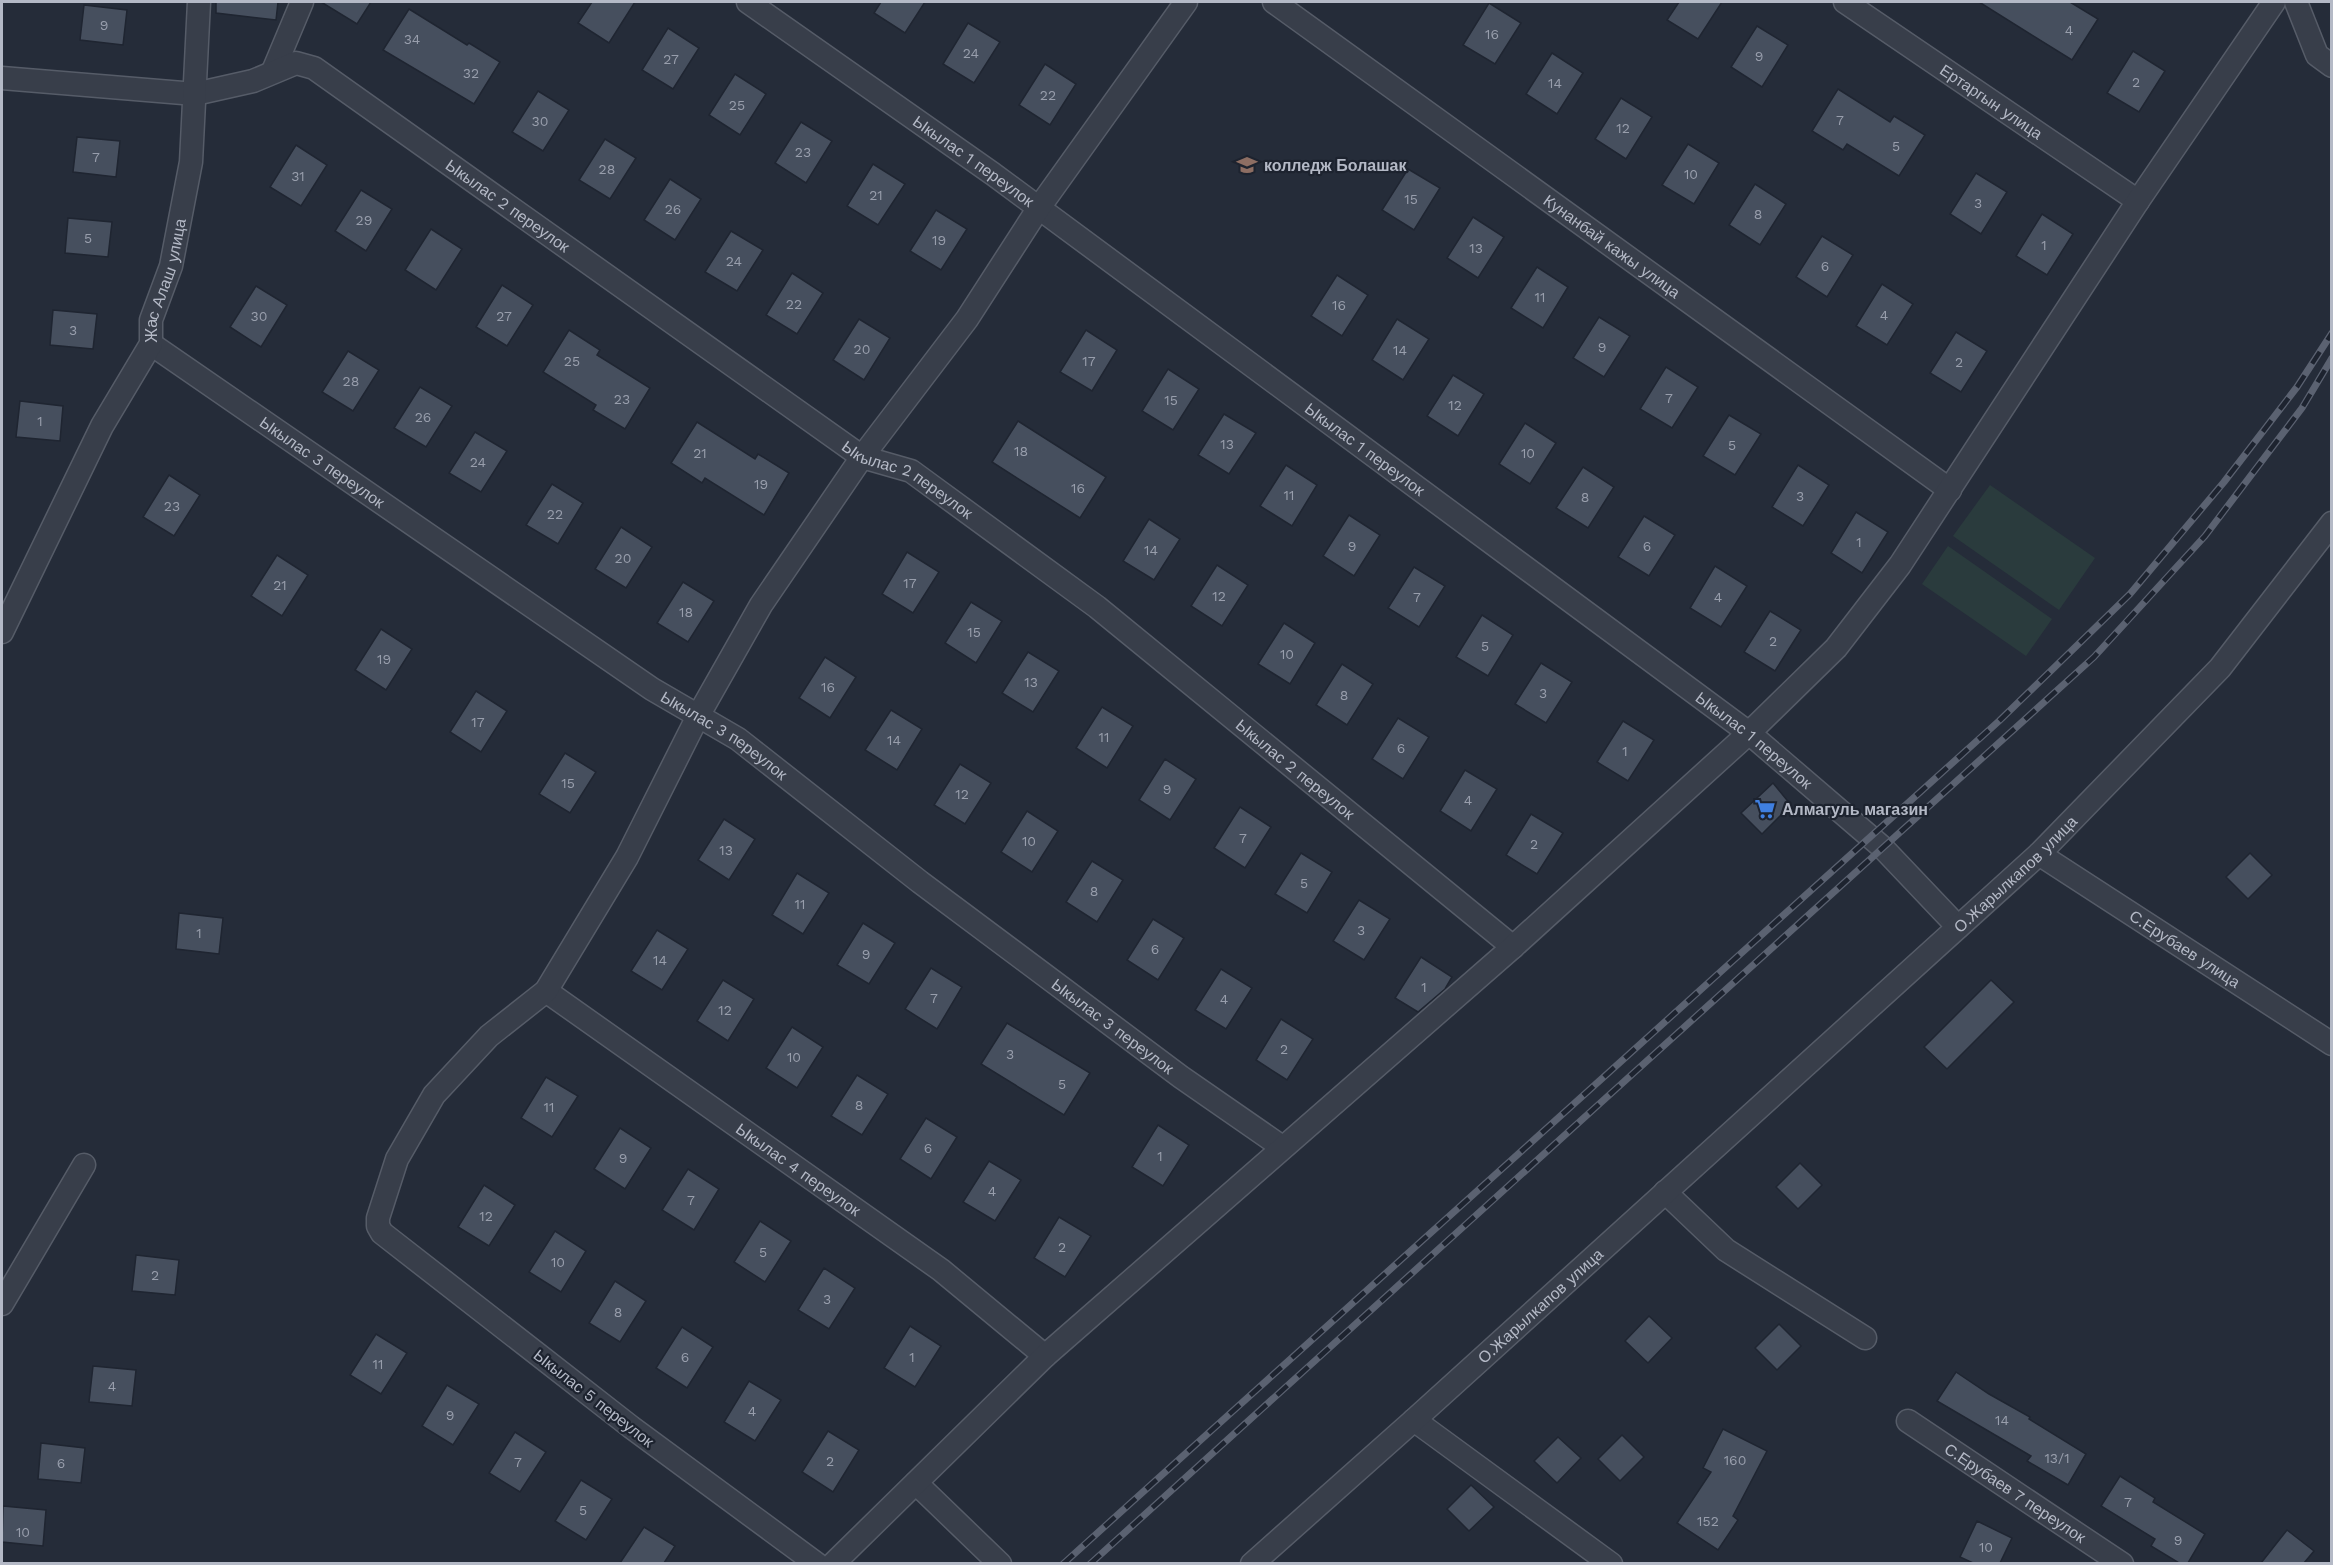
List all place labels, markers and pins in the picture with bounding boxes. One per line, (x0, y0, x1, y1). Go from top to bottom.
school or university icon: колледж Болашак (1235, 153, 1259, 177)
place label: колледж Болашак (1264, 156, 1407, 175)
supermarket icon: Алмагуль магазин (1753, 797, 1777, 821)
place label: Алмагуль магазин (1782, 800, 1928, 819)

